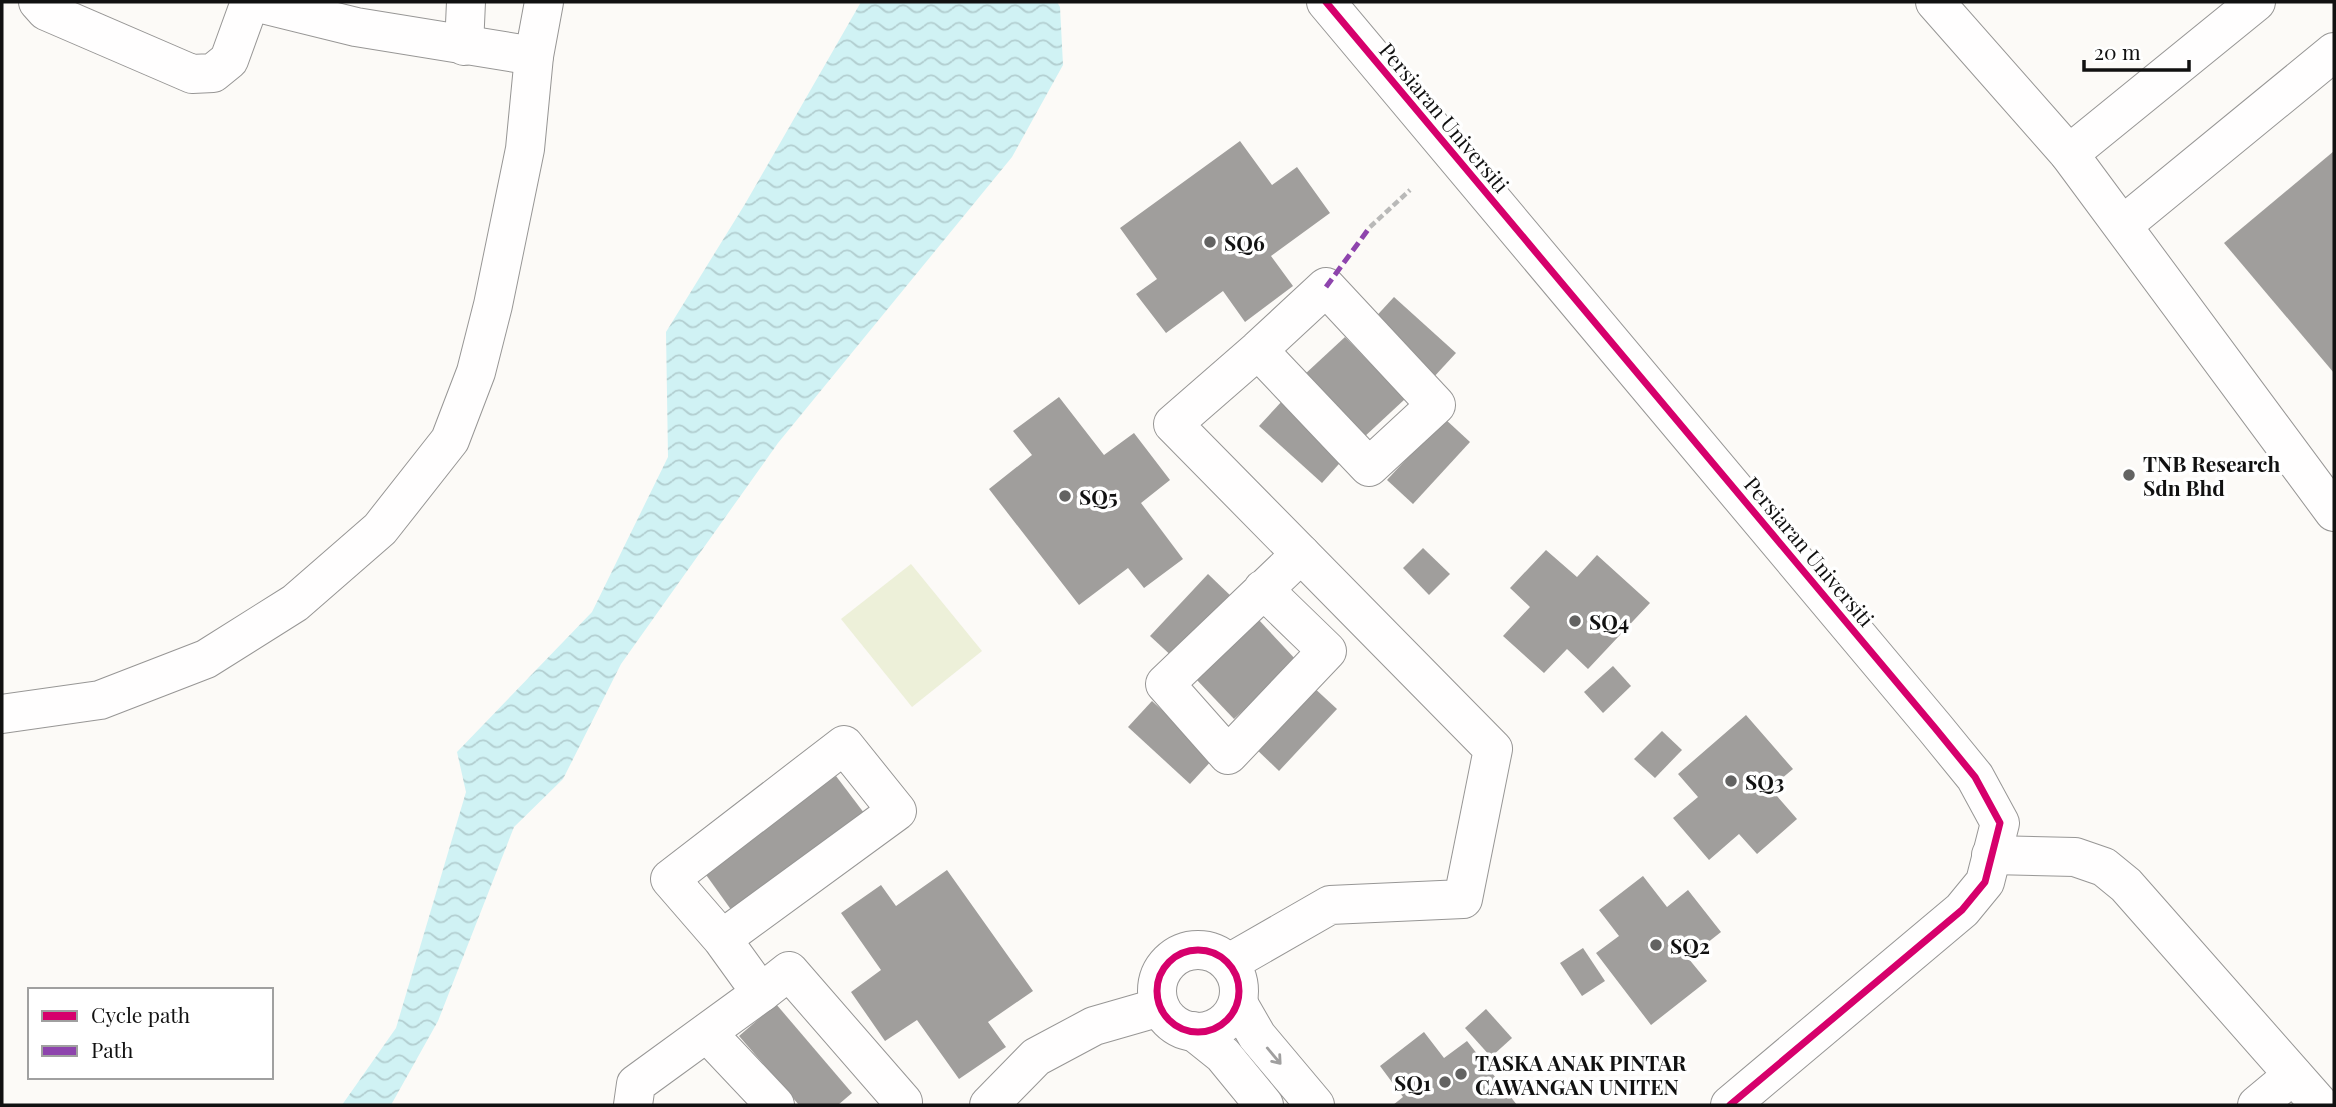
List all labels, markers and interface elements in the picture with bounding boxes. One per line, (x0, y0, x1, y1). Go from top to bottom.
scale bar (2084, 28, 2189, 72)
street label: Persiaran Universiti (1374, 36, 1516, 198)
text: 20 m (2094, 37, 2141, 65)
place label: SQ6 (1224, 228, 1265, 256)
marker: SQ6 (1202, 234, 1218, 250)
place label: TNB Research Sdn Bhd (2143, 449, 2280, 501)
marker: TNB Research Sdn Bhd (2121, 467, 2137, 483)
street label: Persiaran Universiti (1739, 470, 1881, 632)
place label: SQ5 (1079, 482, 1118, 510)
marker: SQ5 (1057, 488, 1073, 504)
place label: SQ4 (1589, 607, 1629, 635)
marker: SQ4 (1567, 613, 1583, 629)
place label: SQ3 (1745, 767, 1784, 795)
marker: SQ3 (1723, 773, 1739, 789)
place label: SQ2 (1670, 931, 1710, 959)
marker: SQ2 (1648, 937, 1664, 953)
legend (28, 988, 273, 1079)
text: Cycle path (91, 1000, 191, 1028)
text: Path (91, 1035, 134, 1063)
one-way arrow (1266, 1047, 1282, 1065)
place label: TASKA ANAK PINTAR CAWANGAN UNITEN (1475, 1048, 1687, 1100)
marker: TASKA ANAK PINTAR CAWANGAN UNITEN (1453, 1066, 1469, 1082)
place label: SQ1 (1394, 1068, 1431, 1096)
marker: SQ1 (1437, 1074, 1453, 1090)

